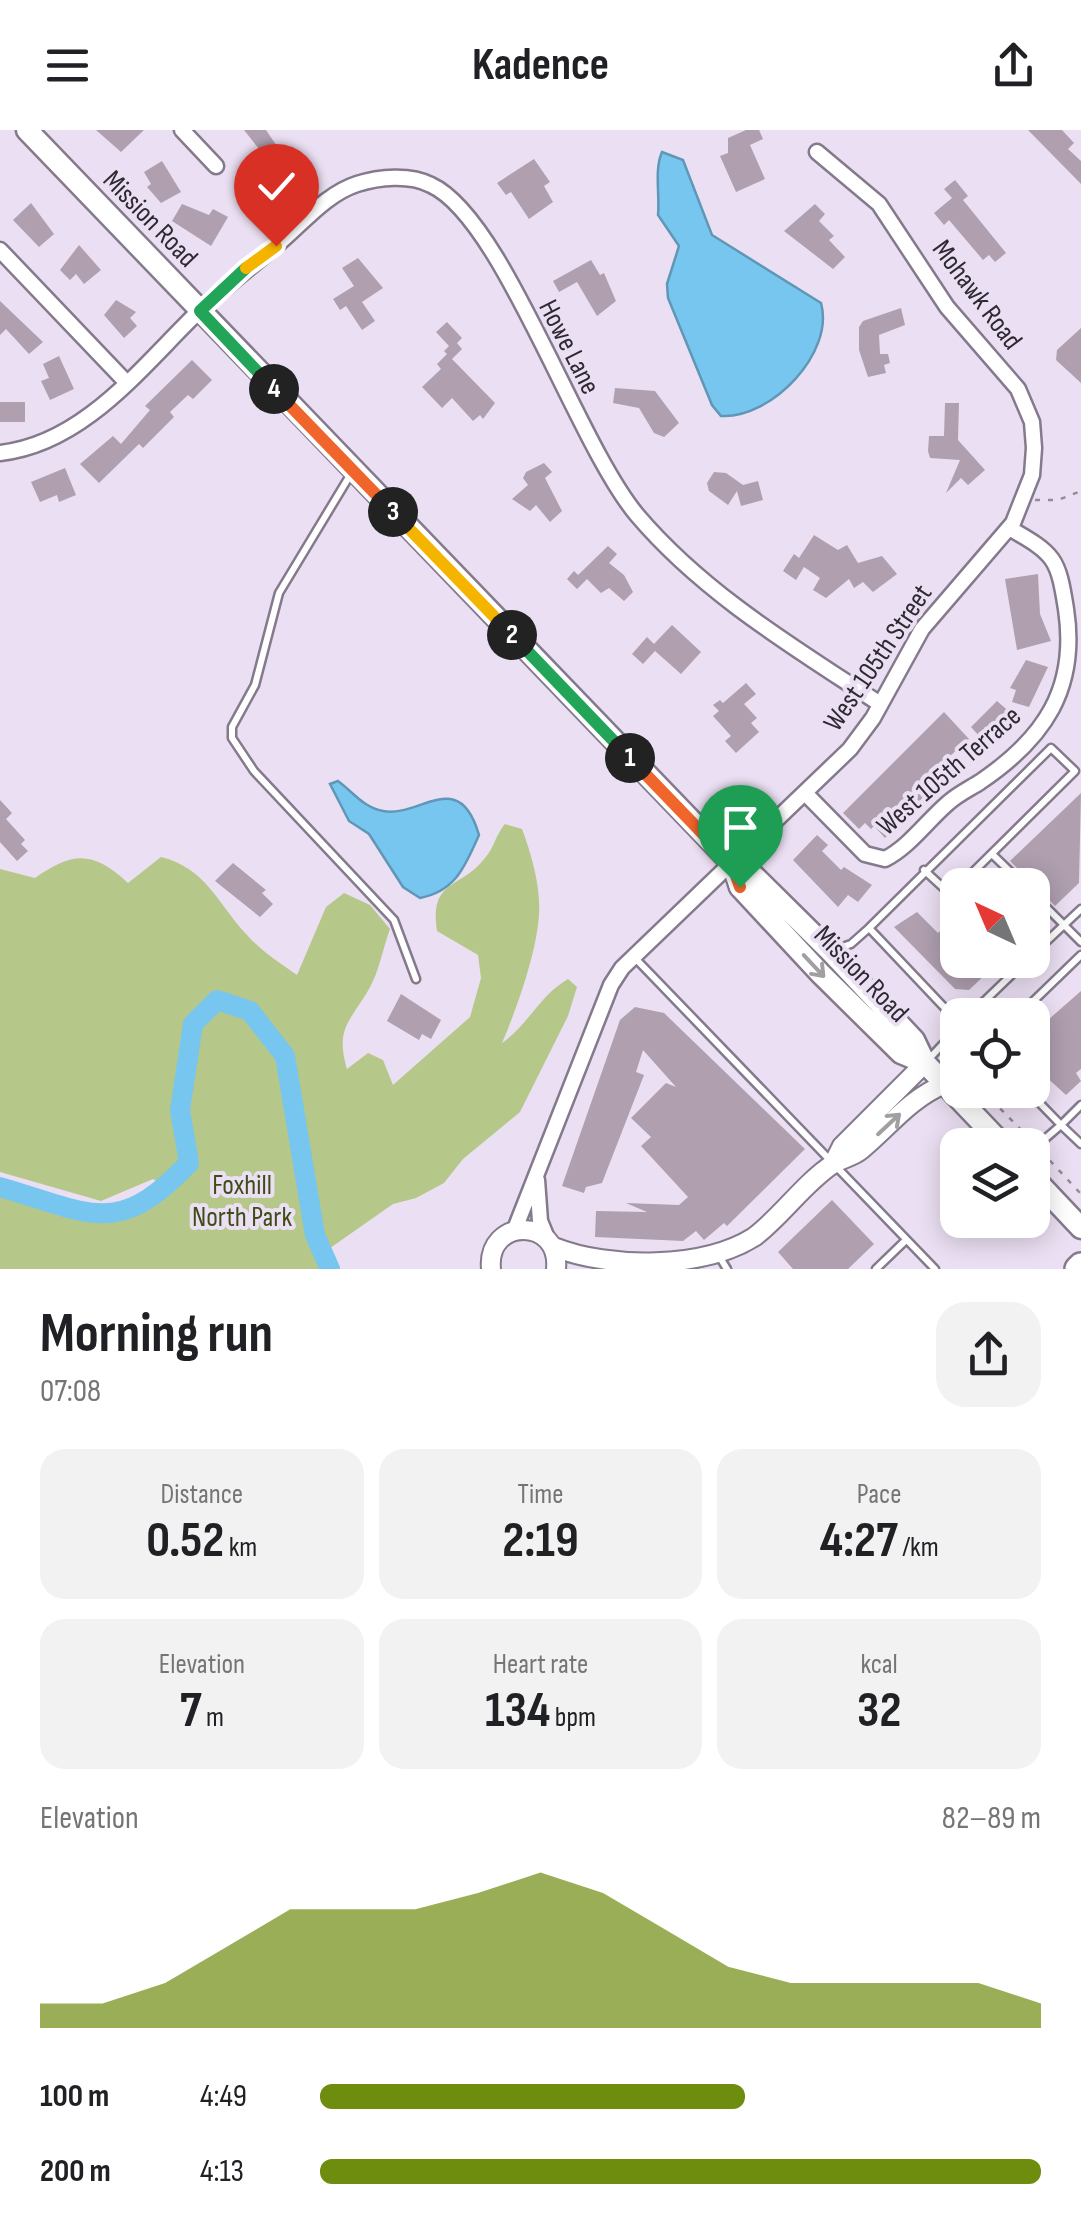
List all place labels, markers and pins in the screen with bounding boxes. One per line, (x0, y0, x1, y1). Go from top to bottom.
pin (234, 144, 319, 247)
pin: 4 (249, 364, 299, 414)
pin: 3 (368, 487, 418, 537)
pin: 2 (487, 610, 537, 660)
pin: 1 (605, 733, 655, 783)
pin (698, 785, 783, 888)

